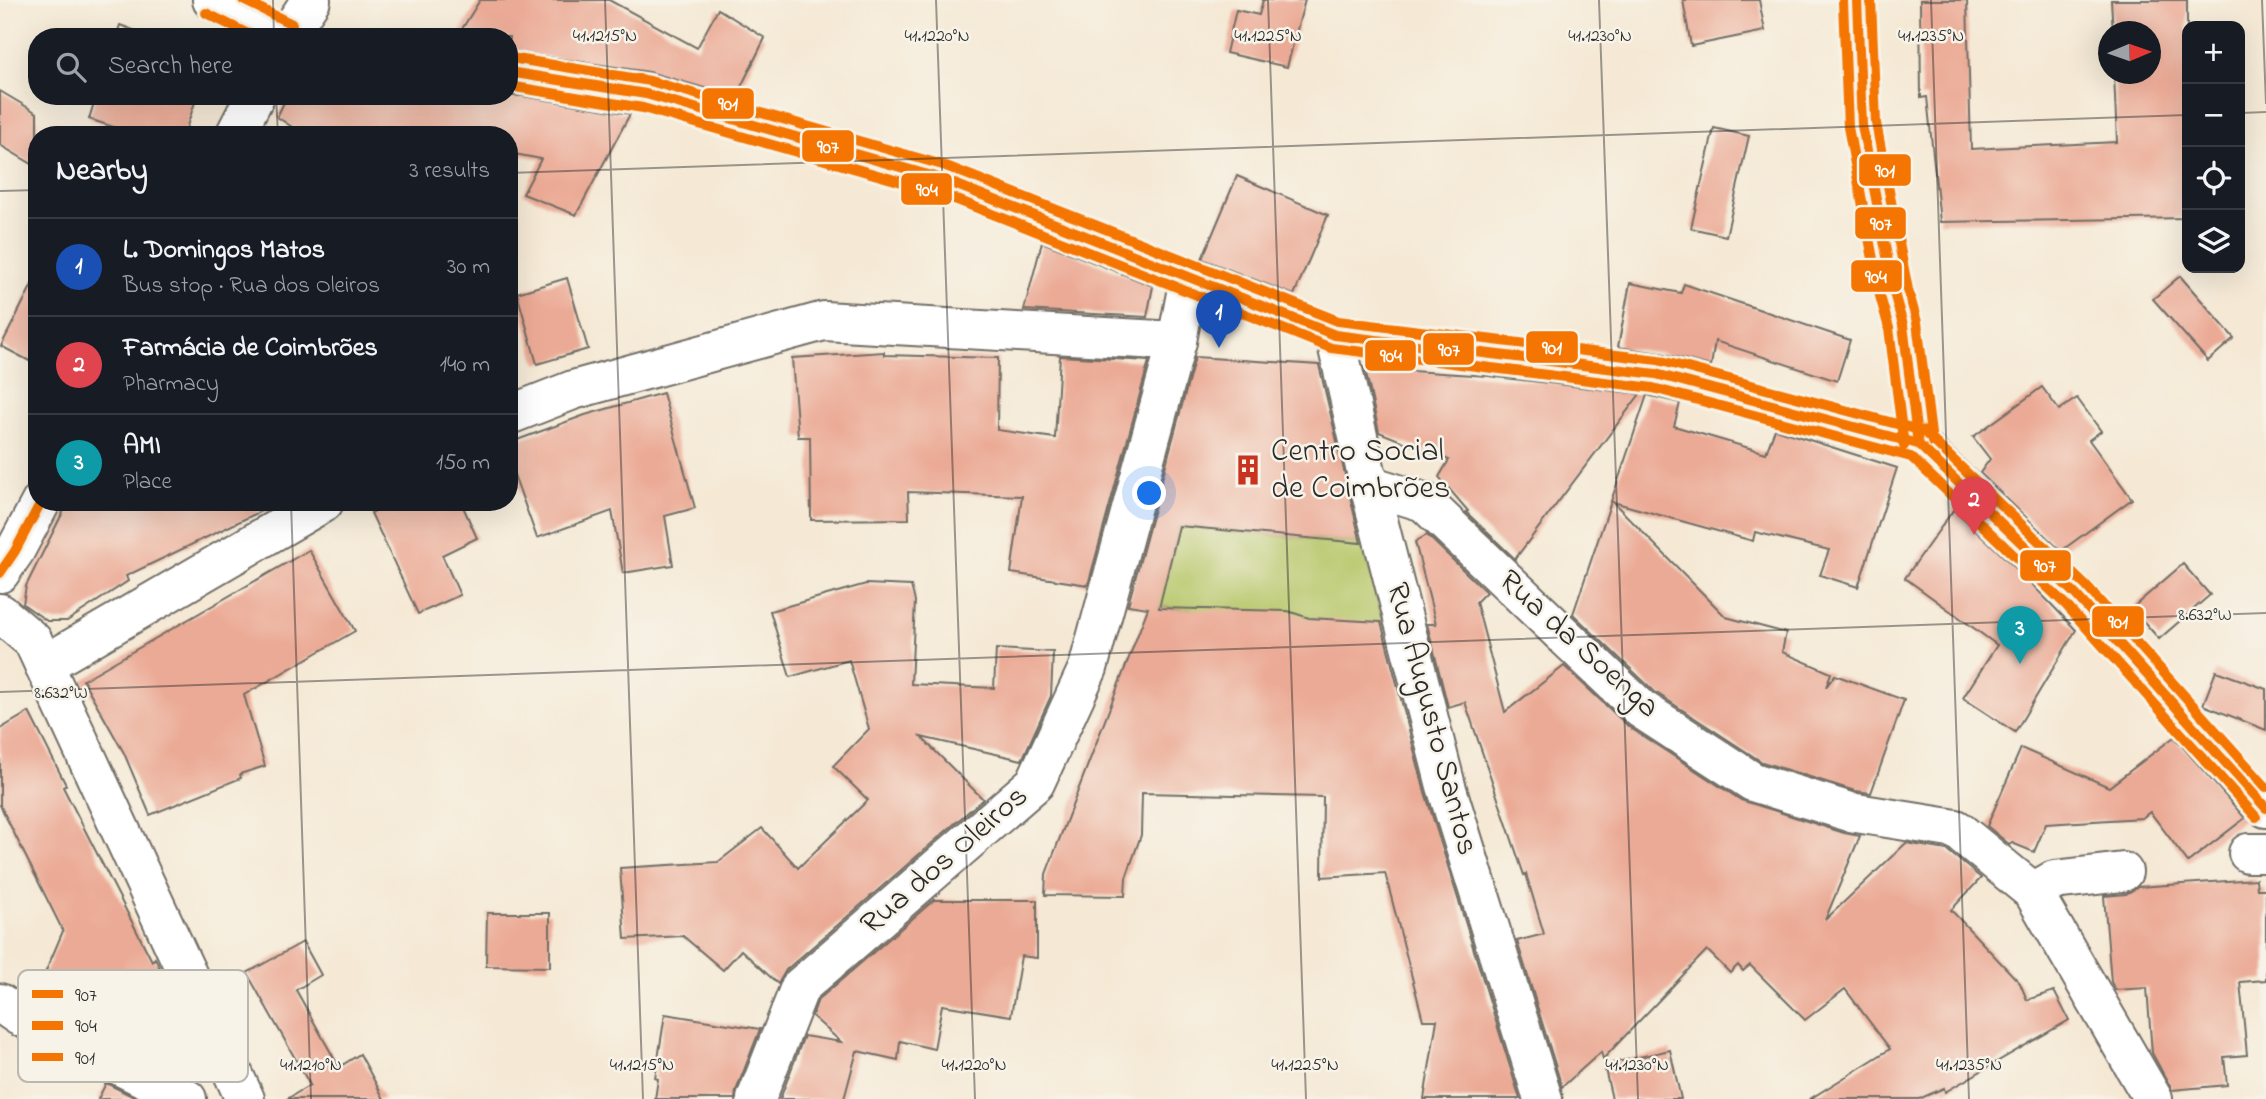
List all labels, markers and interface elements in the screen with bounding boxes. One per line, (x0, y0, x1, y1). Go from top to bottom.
north arrow (2098, 21, 2161, 84)
map controls (2182, 21, 2245, 273)
button: + (2182, 21, 2245, 84)
text: 41.1215°N (573, 24, 637, 50)
text: 41.1220°N (904, 24, 970, 50)
text: 41.1225°N (1234, 24, 1302, 50)
text: 41.1230°N (1568, 24, 1632, 50)
text: 41.1235°N (1898, 24, 1964, 50)
search box (28, 28, 518, 105)
icon: search (52, 48, 90, 86)
text: Search here (108, 48, 233, 86)
button: − (2182, 84, 2245, 147)
line badge: 901 (701, 87, 755, 120)
text: 901 (717, 92, 738, 119)
line badge: 907 (801, 129, 855, 163)
text: 907 (816, 135, 839, 162)
button: locate (2182, 147, 2245, 210)
text: Nearby (56, 150, 148, 194)
line badge: 901 (1858, 153, 1912, 187)
text: 3 results (409, 155, 490, 188)
text: 901 (1874, 159, 1895, 186)
line badge: 904 (900, 172, 953, 206)
text: 904 (915, 178, 938, 205)
line badge: 907 (1854, 206, 1907, 240)
button: layers (2182, 210, 2245, 273)
text: 907 (1869, 212, 1892, 239)
text: L. Domingos Matos (123, 232, 325, 270)
text: 1 (75, 251, 83, 284)
text: 30 m (447, 251, 490, 284)
line badge: 904 (1850, 259, 1903, 293)
text: 904 (1864, 265, 1887, 292)
text: Bus stop · Rua dos Oleiros (123, 270, 380, 303)
pin: 1 (1196, 290, 1242, 348)
text: Farmácia de Coimbrões (123, 330, 378, 368)
line badge: 901 (1525, 330, 1579, 364)
line badge: 907 (1422, 332, 1475, 366)
text: 901 (1541, 336, 1562, 363)
text: 907 (1437, 338, 1460, 365)
line badge: 904 (1364, 339, 1417, 372)
text: 904 (1379, 344, 1402, 371)
text: 2 (73, 349, 85, 382)
text: 140 m (440, 349, 490, 382)
text: Pharmacy (123, 368, 219, 401)
text: AMI (123, 428, 161, 466)
place label: Centro Social de Coimbrões (1271, 429, 1450, 513)
text: 3 (74, 447, 84, 480)
text: 150 m (436, 447, 490, 480)
building icon: Centro Social de Coimbrões (1231, 453, 1265, 487)
text: Place (123, 466, 172, 499)
your location (1132, 476, 1166, 510)
pin: 2 (1951, 477, 1997, 535)
line badge: 907 (2019, 549, 2072, 582)
text: 907 (2033, 554, 2056, 581)
street label: Rua da Soenga (1487, 559, 1669, 731)
street label: Rua Augusto Santos (1372, 577, 1490, 861)
text: 8.632°W (2178, 603, 2232, 629)
line badge: 901 (2091, 605, 2145, 638)
pin: 3 (1997, 606, 2043, 664)
text: 901 (2107, 610, 2128, 637)
text: 8.632°W (34, 681, 88, 707)
street label: Rua dos Oleiros (851, 775, 1039, 947)
legend (18, 970, 248, 1082)
text: 907 (75, 983, 97, 1010)
text: 904 (75, 1014, 97, 1041)
text: 901 (75, 1046, 95, 1073)
text: 41.1210°N (280, 1053, 342, 1079)
text: 41.1215°N (610, 1053, 674, 1079)
text: 41.1220°N (941, 1053, 1007, 1079)
text: 41.1225°N (1271, 1053, 1339, 1079)
text: 41.1230°N (1605, 1053, 1669, 1079)
text: 41.1235°N (1936, 1053, 2002, 1079)

